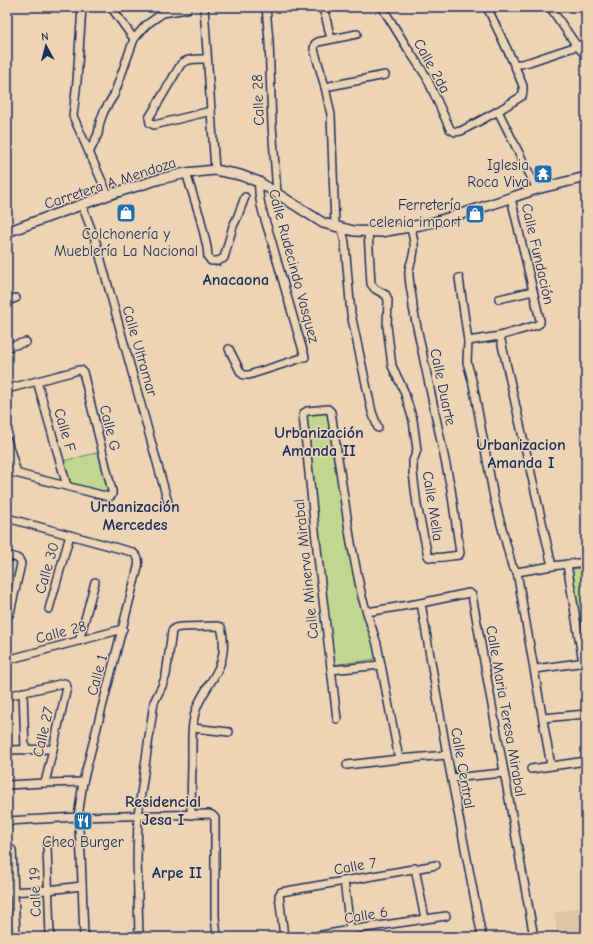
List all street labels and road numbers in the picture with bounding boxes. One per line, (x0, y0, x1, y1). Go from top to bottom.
street label: Calle 2da (410, 36, 454, 96)
street label: Calle 28 (248, 74, 268, 126)
street label: Carretera A Mendoza (42, 153, 178, 213)
street label: Calle Rudecindo Vasquez (265, 187, 323, 345)
street label: Calle Fundación (518, 202, 558, 306)
street label: Calle Ultramar (118, 304, 162, 398)
street label: Calle Duarte (426, 347, 460, 428)
street label: Calle G (96, 403, 124, 453)
street label: Calle F (50, 406, 80, 454)
street label: Calle Mella (419, 470, 447, 542)
street label: Calle Minerva Mirabal (290, 498, 322, 640)
street label: Calle 30 (31, 540, 63, 596)
street label: Calle 28 (34, 617, 88, 647)
street label: Calle Maria Teresa Mirabal (482, 624, 530, 798)
street label: Calle 1 (83, 652, 111, 698)
street label: Calle 27 (28, 705, 58, 759)
street label: Calle Central (447, 726, 479, 810)
street label: Calle 7 (332, 853, 378, 879)
street label: Calle 19 (25, 867, 45, 917)
street label: Calle 6 (343, 903, 389, 927)

